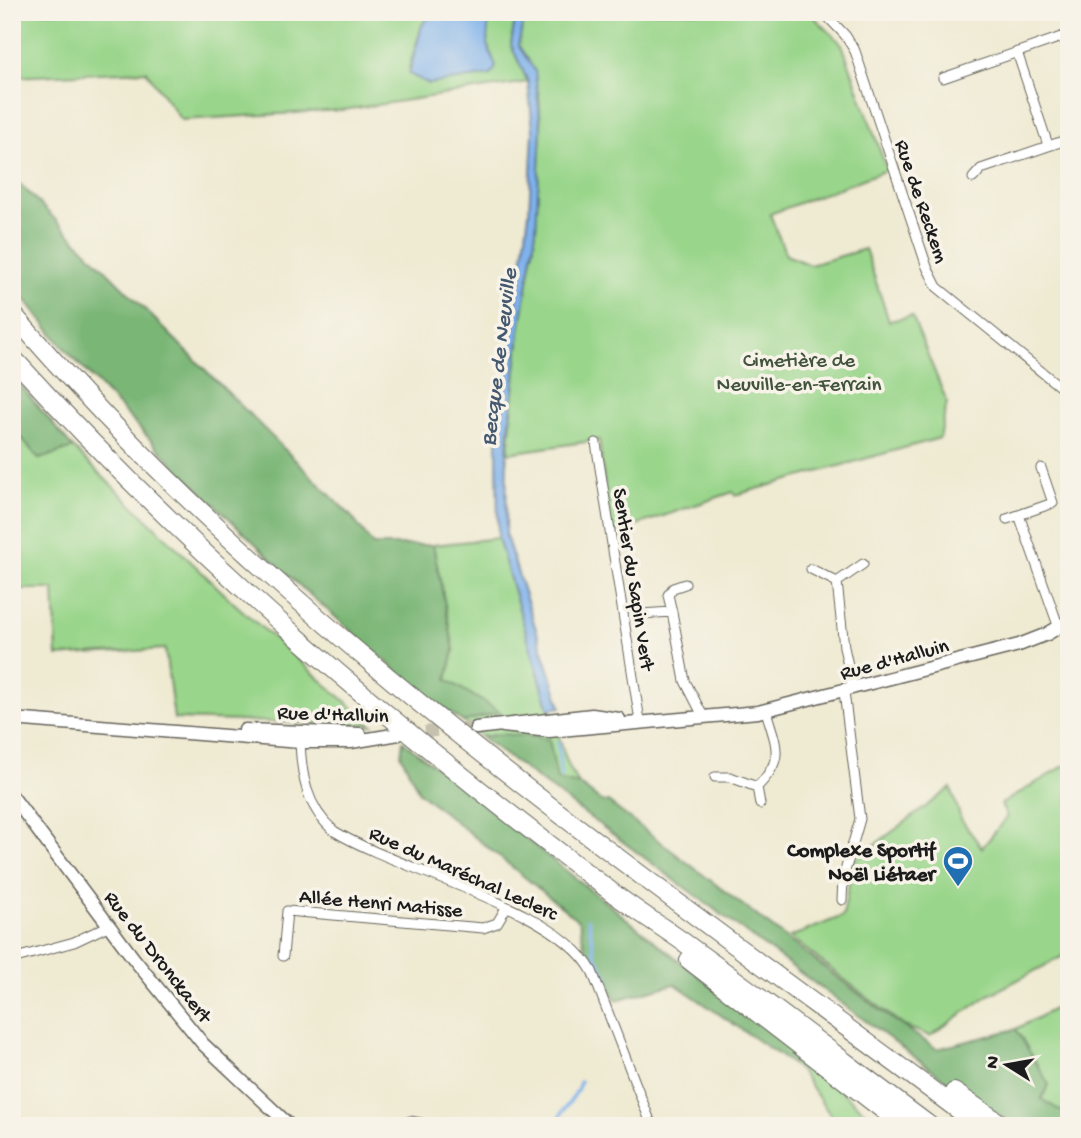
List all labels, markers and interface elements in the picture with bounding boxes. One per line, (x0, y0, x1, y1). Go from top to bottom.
street label: Rue de Reckem (887, 137, 953, 267)
water label: Becque de Neuville (476, 266, 525, 448)
park label: Cimetière de Neuville-en-Ferrain (717, 350, 881, 399)
street label: Sentier du Sapin Vert (605, 487, 659, 675)
street label: Rue d'Halluin (838, 635, 952, 688)
street label: Rue d'Halluin (277, 702, 389, 731)
street label: Rue du Maréchal Leclerc (364, 822, 561, 928)
place label: Complexe Sportif Noël Liétaer (786, 840, 938, 889)
sports icon: Complexe Sportif Noël Liétaer (941, 844, 975, 888)
street label: Allée Henri Matisse (298, 886, 464, 925)
street label: Rue du Dronckaert (97, 887, 217, 1031)
north arrow (972, 1030, 1042, 1100)
text: N (981, 1054, 1006, 1071)

